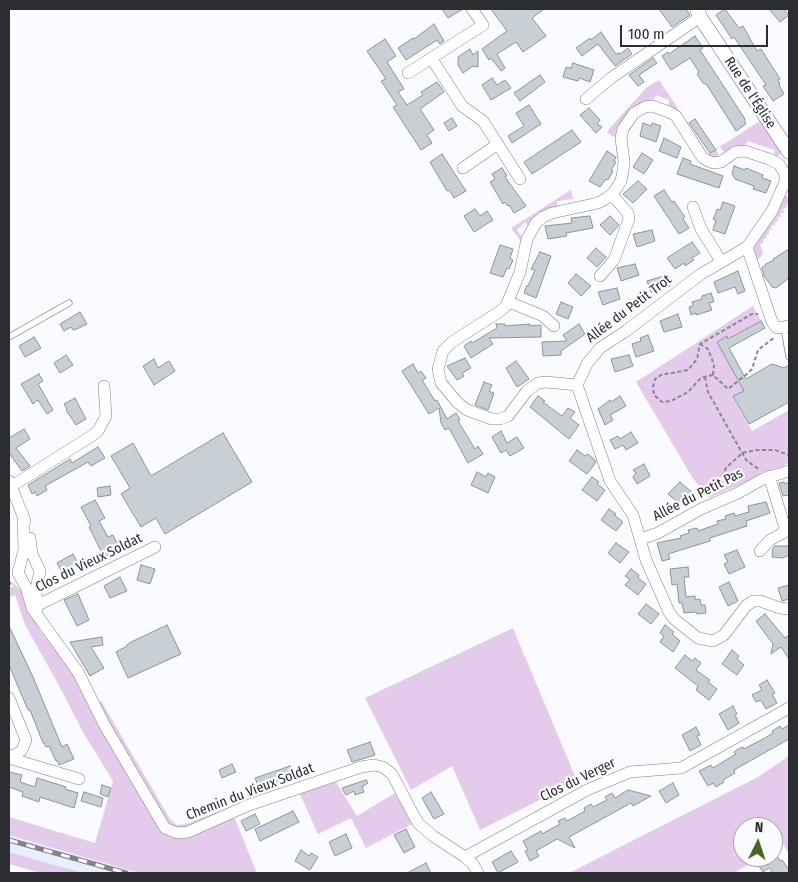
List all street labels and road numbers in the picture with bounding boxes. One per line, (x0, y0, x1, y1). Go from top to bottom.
street label: Rue de l'Église (721, 54, 779, 132)
street label: Allée du Petit Trot (583, 272, 675, 346)
street label: Allée du Petit Pas (650, 465, 746, 525)
street label: Clos du Vieux Soldat (33, 530, 145, 596)
street label: Clos du Verger (538, 755, 618, 805)
street label: Chemin du Vieux Soldat (184, 760, 316, 824)

